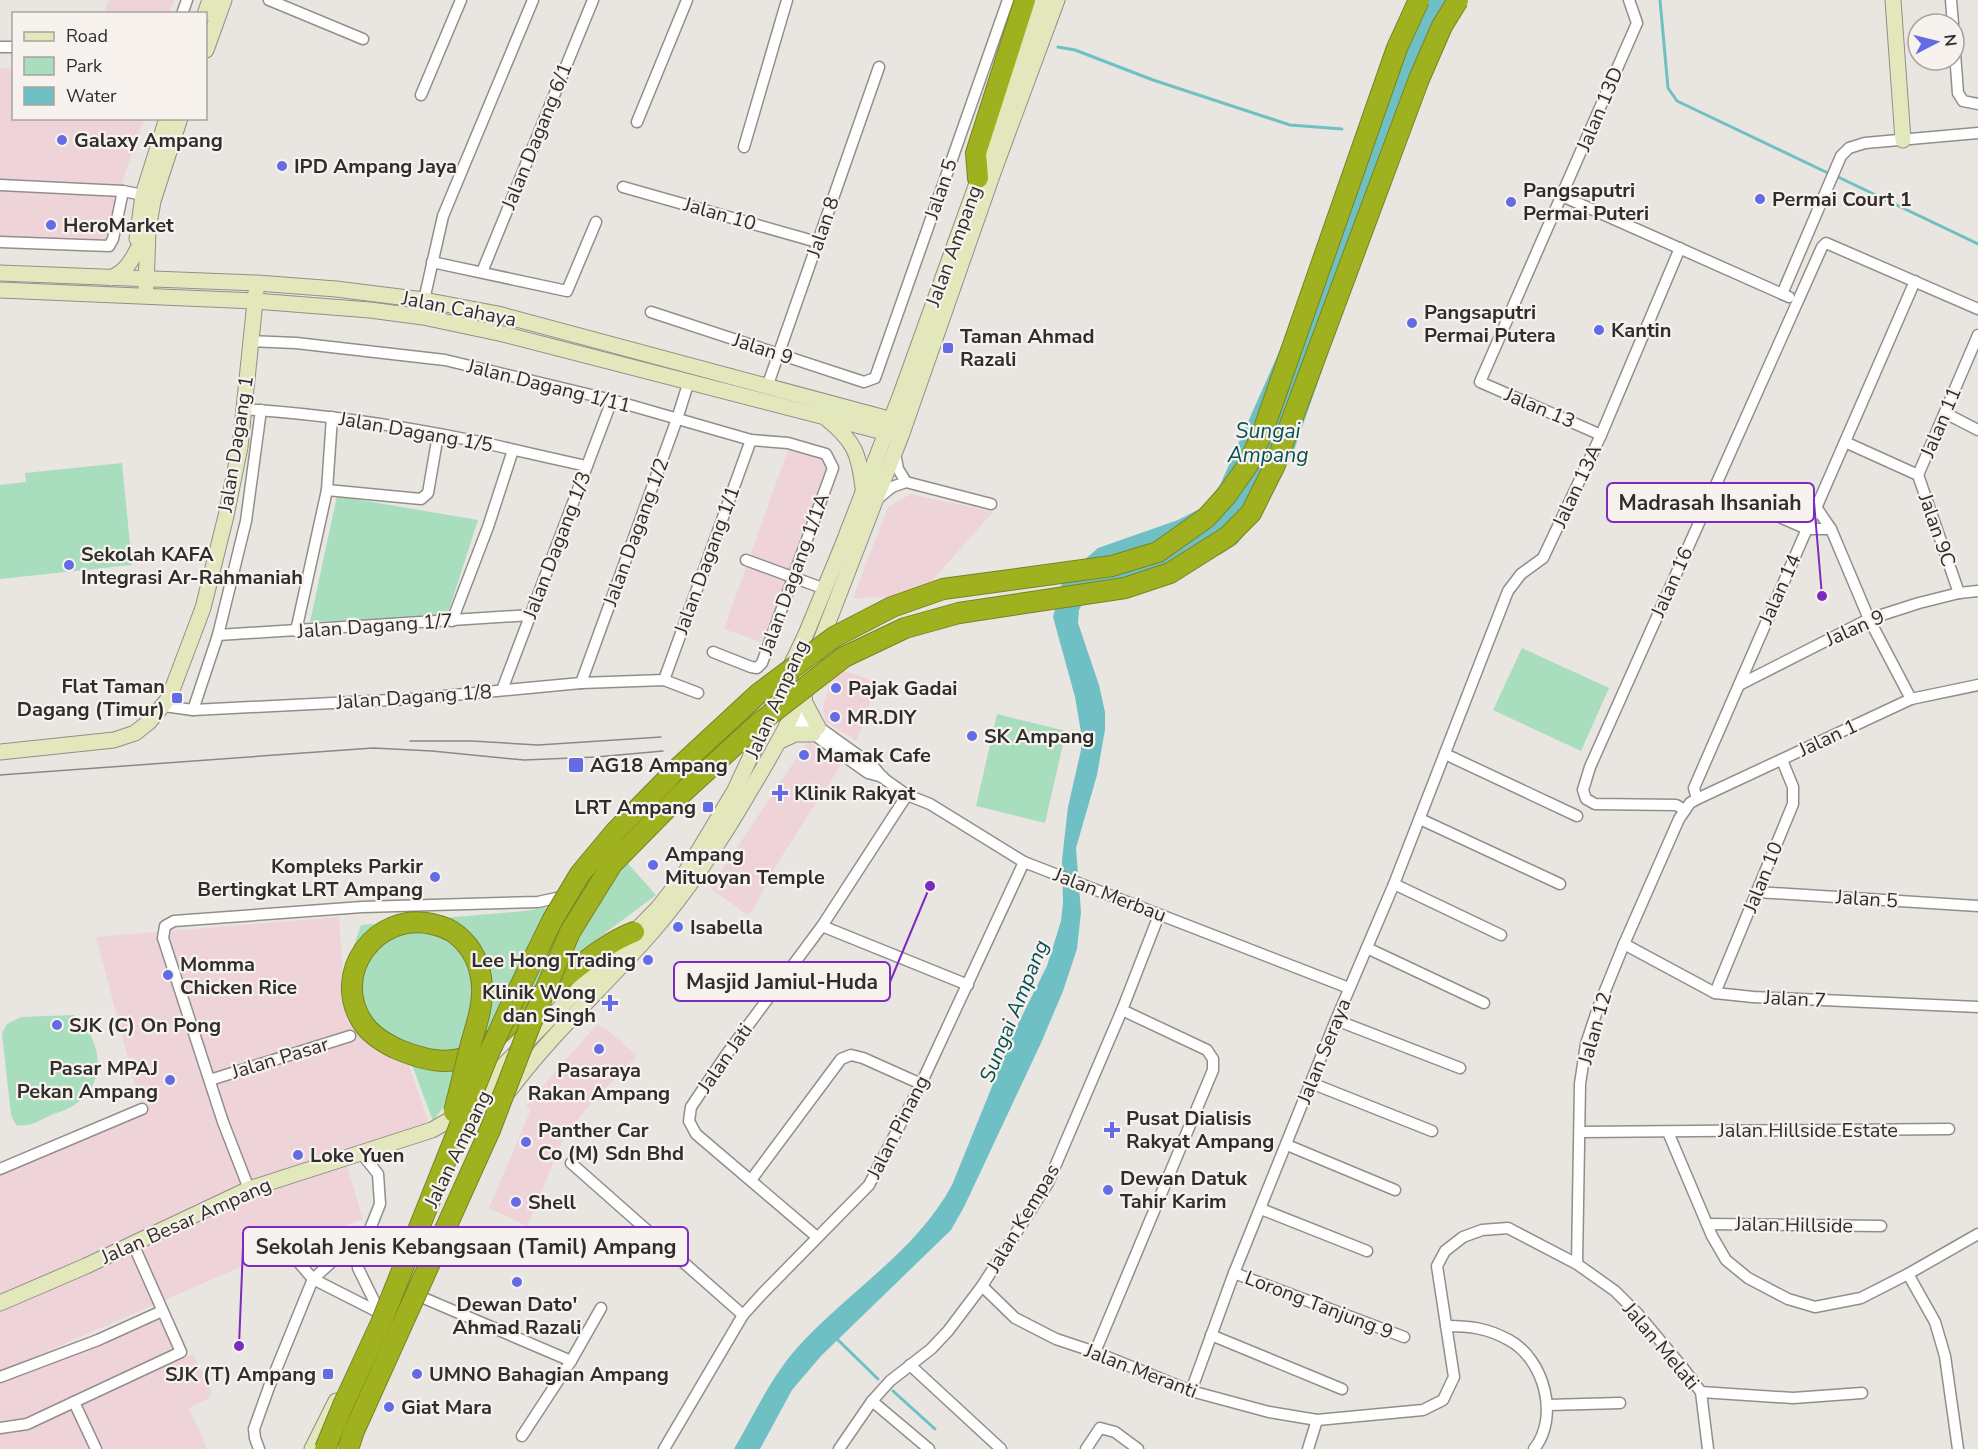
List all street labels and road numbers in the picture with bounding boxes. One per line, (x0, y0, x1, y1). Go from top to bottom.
street label: Jalan Dagang 6/1 (495, 59, 579, 214)
street label: Jalan 13D (1570, 63, 1630, 156)
street label: Jalan 5 (918, 155, 964, 224)
street label: Jalan Ampang (919, 182, 988, 311)
street label: Jalan 10 (680, 191, 759, 237)
street label: Jalan 8 (800, 193, 846, 262)
street label: Jalan Cahaya (398, 284, 519, 333)
street label: Jalan 9 (728, 326, 797, 371)
street label: Jalan Dagang 1/11 (463, 352, 634, 419)
street label: Jalan Dagang 1 (212, 374, 260, 515)
street label: Jalan 13 (1500, 381, 1579, 435)
street label: Jalan 11 (1914, 383, 1968, 462)
street label: Jalan Dagang 1/5 (336, 405, 495, 459)
street label: Jalan 13A (1546, 440, 1608, 533)
street label: Jalan Dagang 1/2 (596, 454, 675, 611)
street label: Jalan Dagang 1/3 (516, 467, 598, 623)
street label: Jalan Dagang 1/1 (667, 482, 746, 639)
street label: Jalan Dagang 1/1A (752, 489, 836, 660)
street label: Jalan 9C (1912, 489, 1962, 570)
street label: Jalan 16 (1644, 543, 1699, 622)
street label: Jalan 14 (1752, 550, 1807, 629)
street label: Jalan 9 (1820, 603, 1889, 653)
street label: Jalan Dagang 1/7 (295, 607, 454, 645)
street label: Jalan Ampang (738, 635, 815, 763)
street label: Jalan Dagang 1/8 (334, 678, 493, 716)
street label: Jalan 1 (1793, 713, 1862, 764)
street label: Jalan 10 (1736, 838, 1789, 917)
street label: Jalan Merbau (1049, 861, 1170, 929)
street label: Jalan 5 (1834, 883, 1899, 915)
street label: Jalan 7 (1762, 984, 1827, 1014)
street label: Jalan 12 (1572, 989, 1618, 1068)
street label: Jalan Seraya (1290, 994, 1357, 1109)
street label: Jalan Jati (691, 1018, 759, 1099)
street label: Jalan Pasar (227, 1030, 332, 1086)
street label: Jalan Pinang (860, 1071, 936, 1184)
street label: Jalan Ampang (418, 1086, 498, 1213)
street label: Jalan Hillside Estate (1717, 1117, 1898, 1144)
street label: Jalan Kempas (979, 1159, 1066, 1278)
street label: Jalan Besar Ampang (96, 1171, 275, 1271)
street label: Jalan Hillside (1734, 1210, 1853, 1240)
street label: Lorong Tanjung 9 (1241, 1264, 1397, 1346)
street label: Jalan Melati (1616, 1296, 1705, 1395)
street label: Jalan Meranti (1080, 1337, 1201, 1405)

